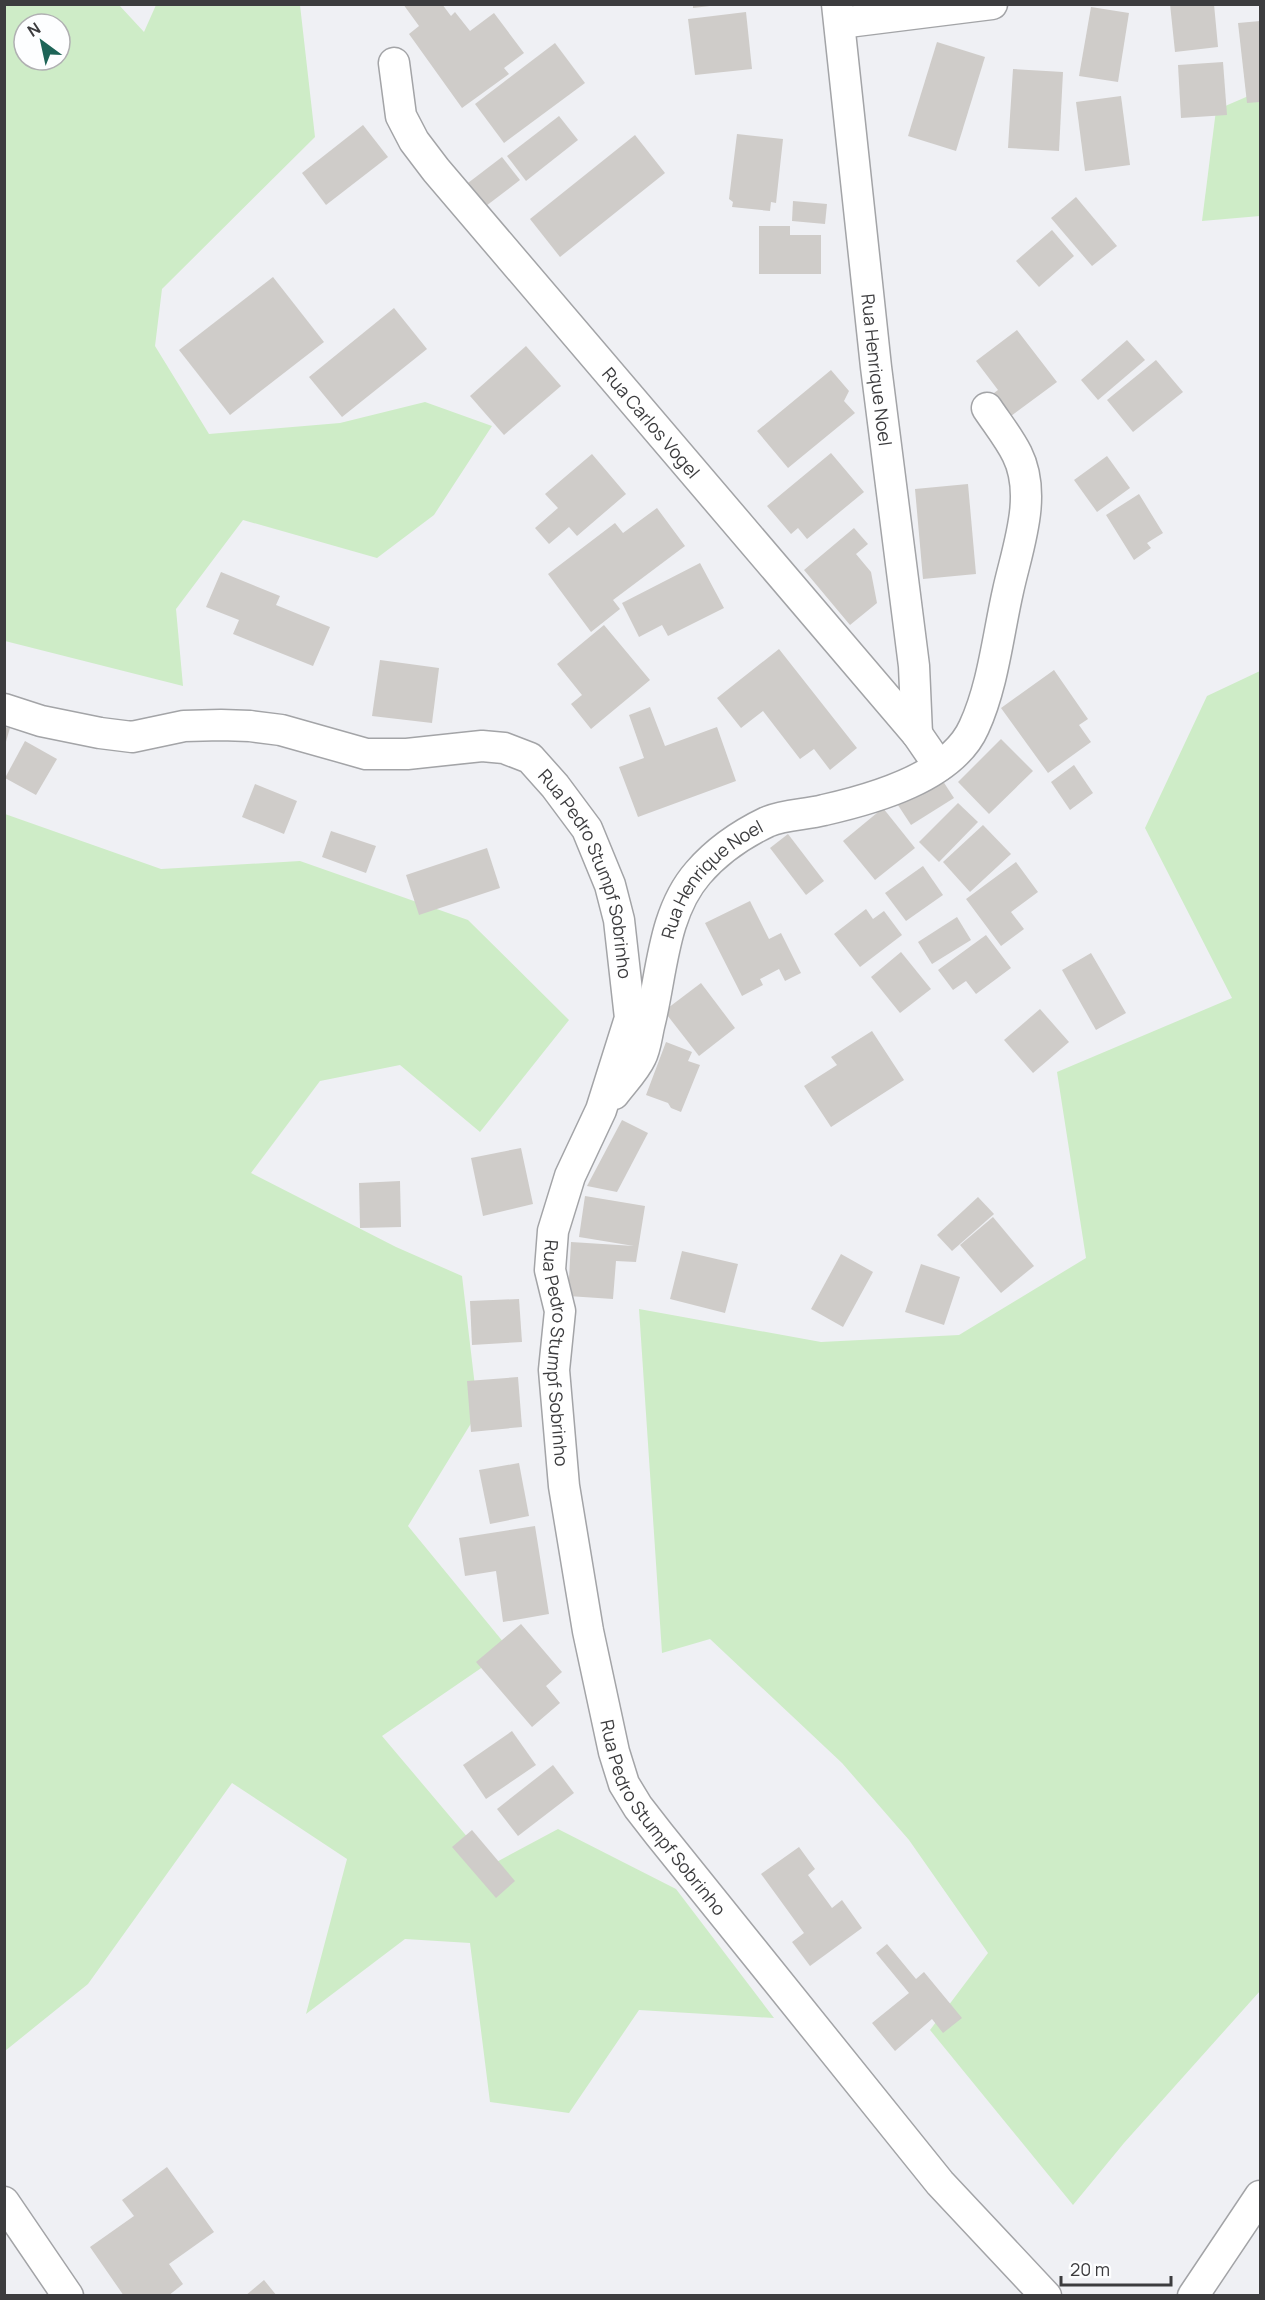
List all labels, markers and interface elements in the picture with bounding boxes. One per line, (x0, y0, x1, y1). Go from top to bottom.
north arrow (12, 12, 72, 72)
text: N (23, 17, 45, 42)
street label: Rua Henrique Noel (856, 293, 898, 447)
street label: Rua Carlos Vogel (597, 362, 706, 483)
street label: Rua Pedro Stumpf Sobrinho (533, 764, 637, 980)
street label: Rua Henrique Noel (655, 814, 767, 941)
street label: Rua Pedro Stumpf Sobrinho (538, 1239, 574, 1467)
street label: Rua Pedro Stumpf Sobrinho (595, 1717, 732, 1920)
scale bar (1061, 2249, 1170, 2287)
text: 20 m (1070, 2257, 1110, 2281)

